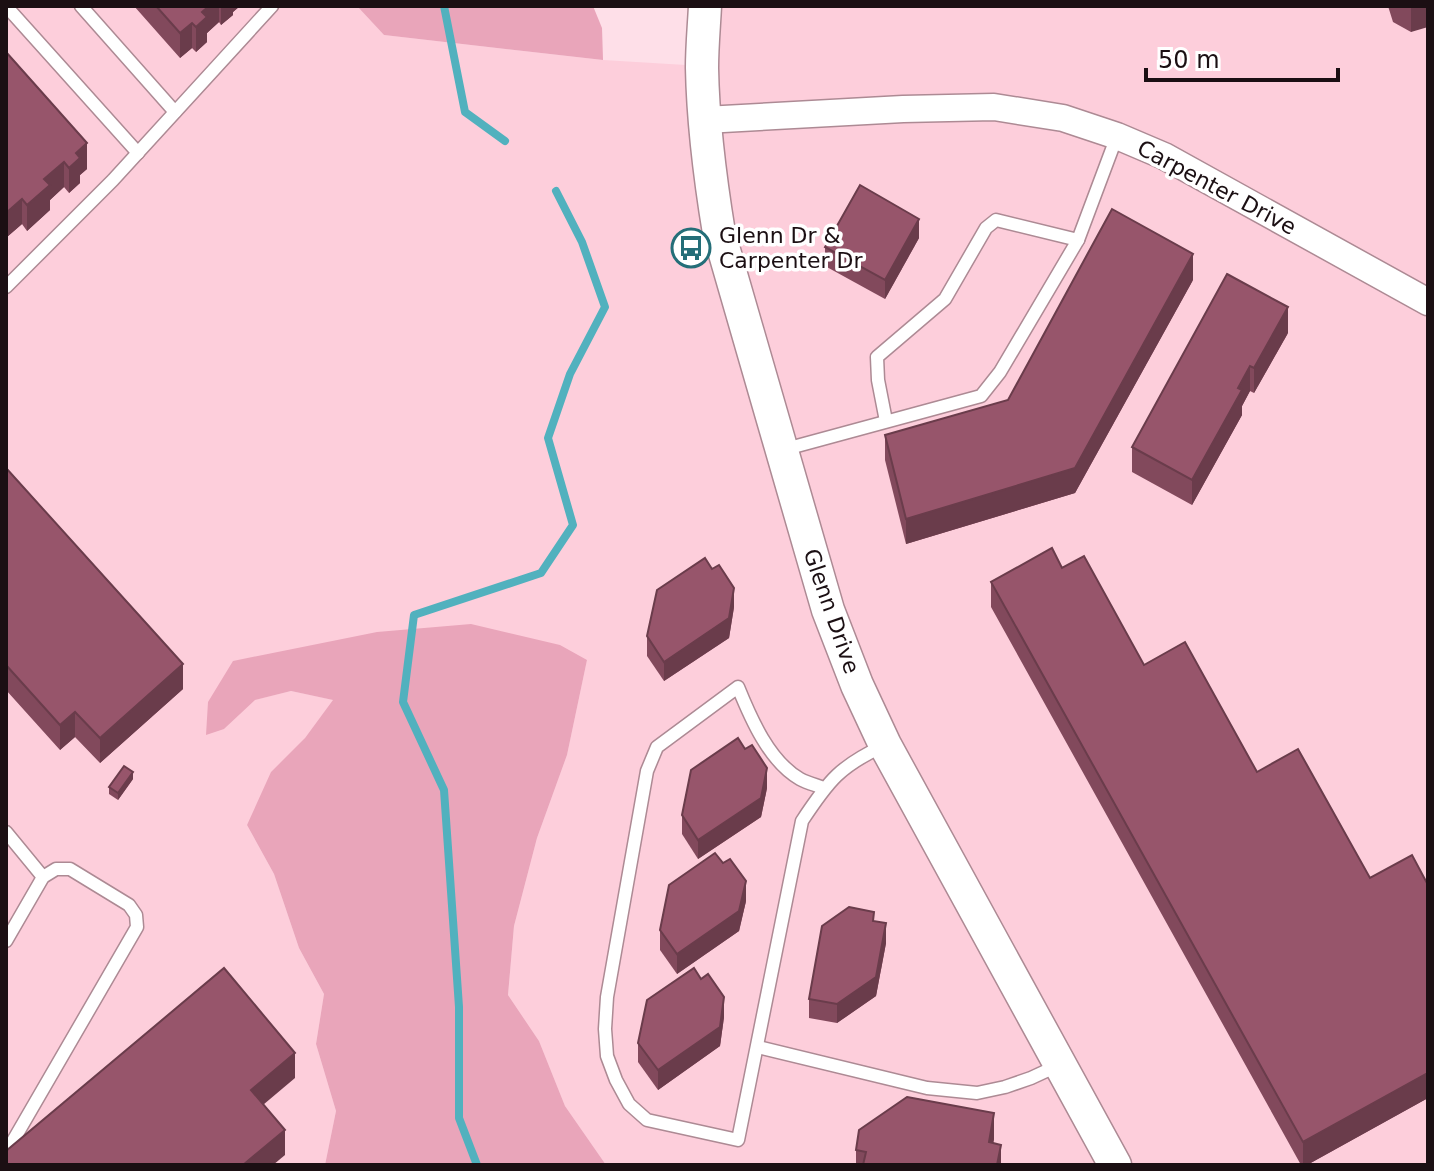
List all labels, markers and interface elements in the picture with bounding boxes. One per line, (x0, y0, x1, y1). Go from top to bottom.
scale bar (1146, 32, 1338, 82)
text: 50 m (1158, 46, 1220, 74)
street label: Carpenter Drive (1133, 135, 1300, 240)
place label: Glenn Dr & Carpenter Dr (719, 223, 863, 273)
bus stop icon: Glenn Dr & Carpenter Dr (670, 227, 712, 269)
street label: Glenn Drive (799, 546, 865, 677)

